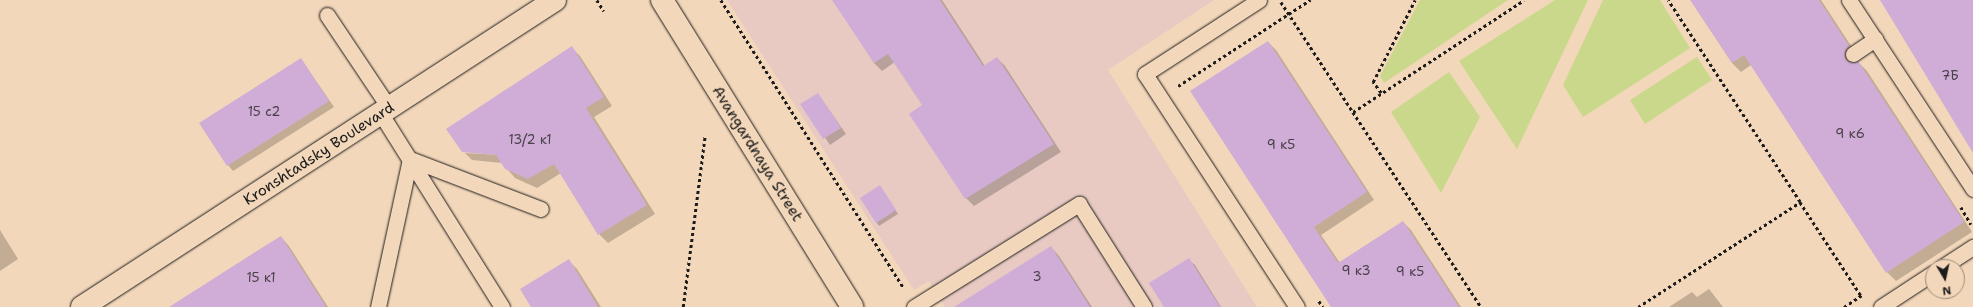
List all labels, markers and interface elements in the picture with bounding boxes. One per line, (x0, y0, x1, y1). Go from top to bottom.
house number: 7Б (1941, 68, 1959, 84)
street label: Avangardnaya Street (708, 83, 806, 225)
street label: Kronshtadsky Boulevard (240, 99, 398, 209)
house number: 15 с2 (248, 104, 280, 120)
house number: 9 к6 (1835, 126, 1865, 142)
house number: 13/2 к1 (508, 132, 552, 148)
house number: 9 к5 (1267, 137, 1295, 153)
north arrow (1925, 259, 1965, 299)
house number: 9 к3 (1341, 263, 1371, 279)
house number: 9 к5 (1396, 264, 1424, 280)
house number: 3 (1032, 269, 1042, 285)
house number: 15 к1 (246, 270, 276, 286)
text: N (1941, 282, 1952, 298)

